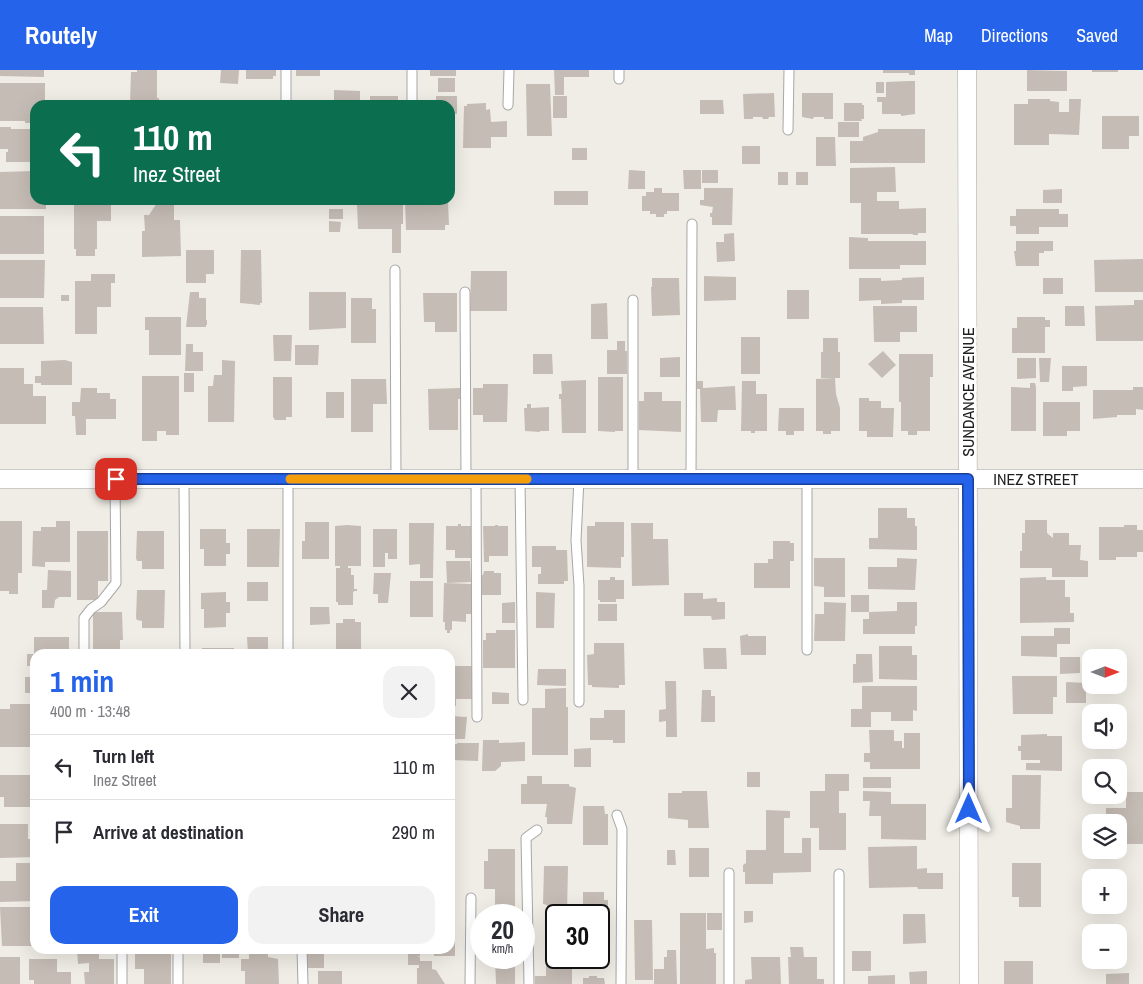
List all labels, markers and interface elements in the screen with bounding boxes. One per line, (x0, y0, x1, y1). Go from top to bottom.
text: Routely (25, 19, 97, 51)
text: Map (924, 23, 953, 48)
text: Directions (981, 23, 1048, 48)
text: Saved (1076, 23, 1118, 48)
text: 110 m (133, 114, 213, 161)
icon: left (50, 120, 115, 185)
text: Inez Street (133, 159, 220, 189)
street label: SUNDANCE AVENUE (957, 327, 979, 457)
pin (95, 458, 137, 500)
icon: arrive (102, 465, 130, 493)
street label: INEZ STREET (993, 468, 1079, 490)
north arrow (1082, 649, 1128, 694)
map controls (1082, 649, 1127, 969)
text: 1 min (50, 661, 114, 701)
button: close (383, 666, 435, 718)
text: 400 m · 13:48 (50, 700, 130, 722)
button: sound (1082, 704, 1127, 749)
text: Turn left (93, 743, 154, 769)
icon: left (50, 753, 78, 781)
text: 110 m (393, 754, 435, 780)
button: search (1082, 759, 1127, 804)
text: Inez Street (93, 769, 156, 791)
position arrow (942, 782, 994, 834)
button: layers (1082, 814, 1127, 859)
icon: arrive (50, 818, 78, 846)
text: Arrive at destination (93, 819, 244, 845)
text: 290 m (392, 819, 435, 845)
button: + (1082, 869, 1127, 914)
button: Exit (50, 886, 238, 944)
button: Share (248, 886, 435, 944)
speed limit sign: 30 (545, 904, 610, 969)
text: 20 (491, 913, 514, 947)
button: − (1082, 924, 1127, 969)
text: km/h (492, 941, 513, 957)

